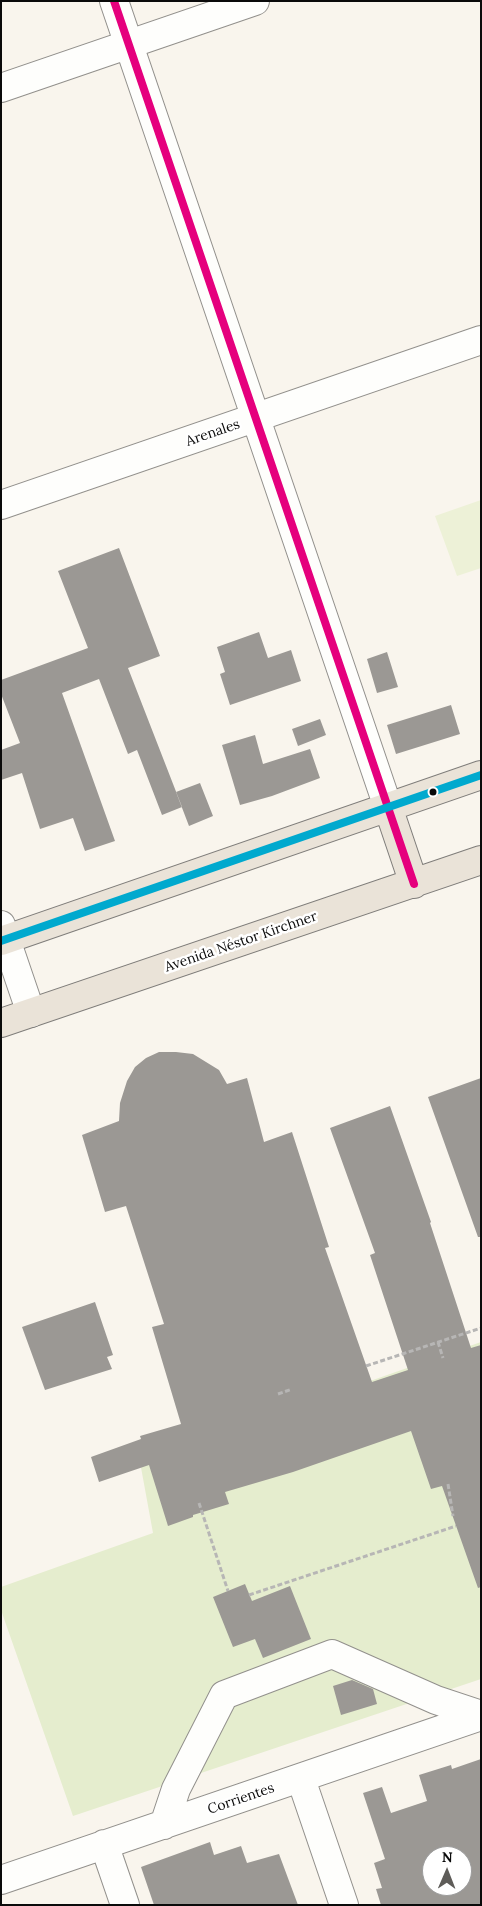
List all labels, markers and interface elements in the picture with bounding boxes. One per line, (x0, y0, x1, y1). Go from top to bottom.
street label: Arenales (184, 416, 242, 450)
unlabelled marker (428, 787, 438, 797)
street label: Avenida Néstor Kirchner (163, 908, 319, 976)
street label: Corrientes (205, 1780, 277, 1818)
north arrow (422, 1846, 472, 1896)
text: N (442, 1848, 453, 1866)

